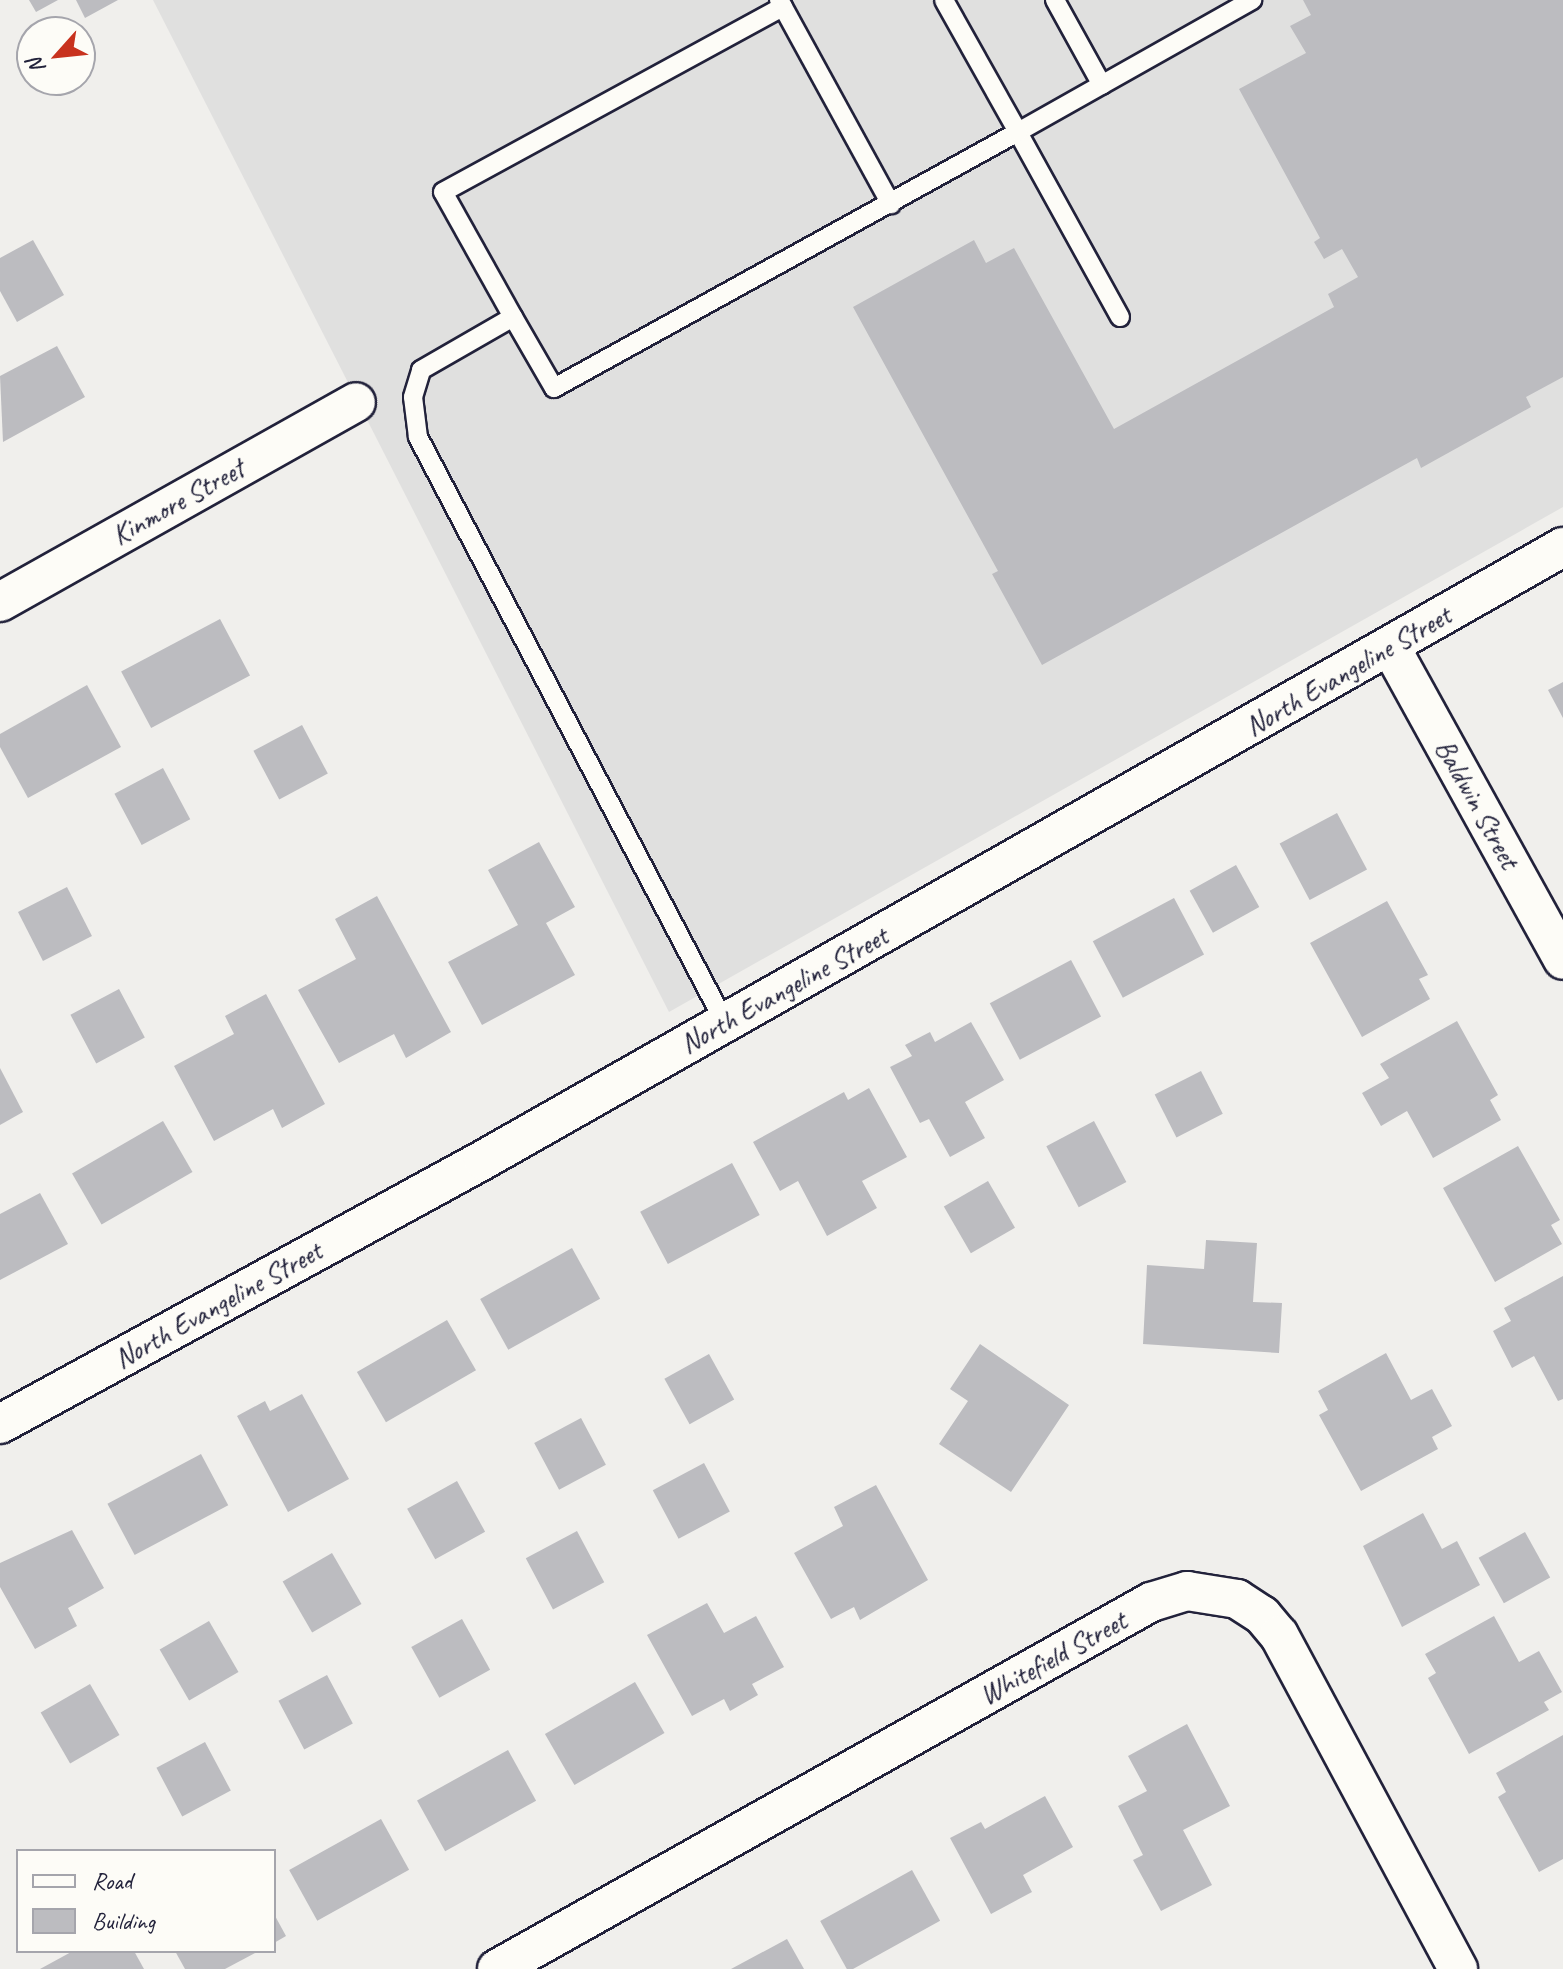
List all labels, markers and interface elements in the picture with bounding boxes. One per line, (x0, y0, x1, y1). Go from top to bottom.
north arrow (16, 16, 96, 96)
text: N (21, 54, 52, 78)
street label: Kinmore Street (106, 452, 250, 552)
street label: North Evangeline Street (1239, 598, 1457, 744)
street label: Baldwin Street (1428, 733, 1526, 875)
street label: North Evangeline Street (674, 919, 894, 1061)
street label: North Evangeline Street (108, 1234, 328, 1376)
street label: Whitefield Street (974, 1604, 1132, 1712)
legend (16, 1849, 276, 1953)
text: Road (92, 1866, 132, 1896)
text: Building (92, 1906, 155, 1936)

